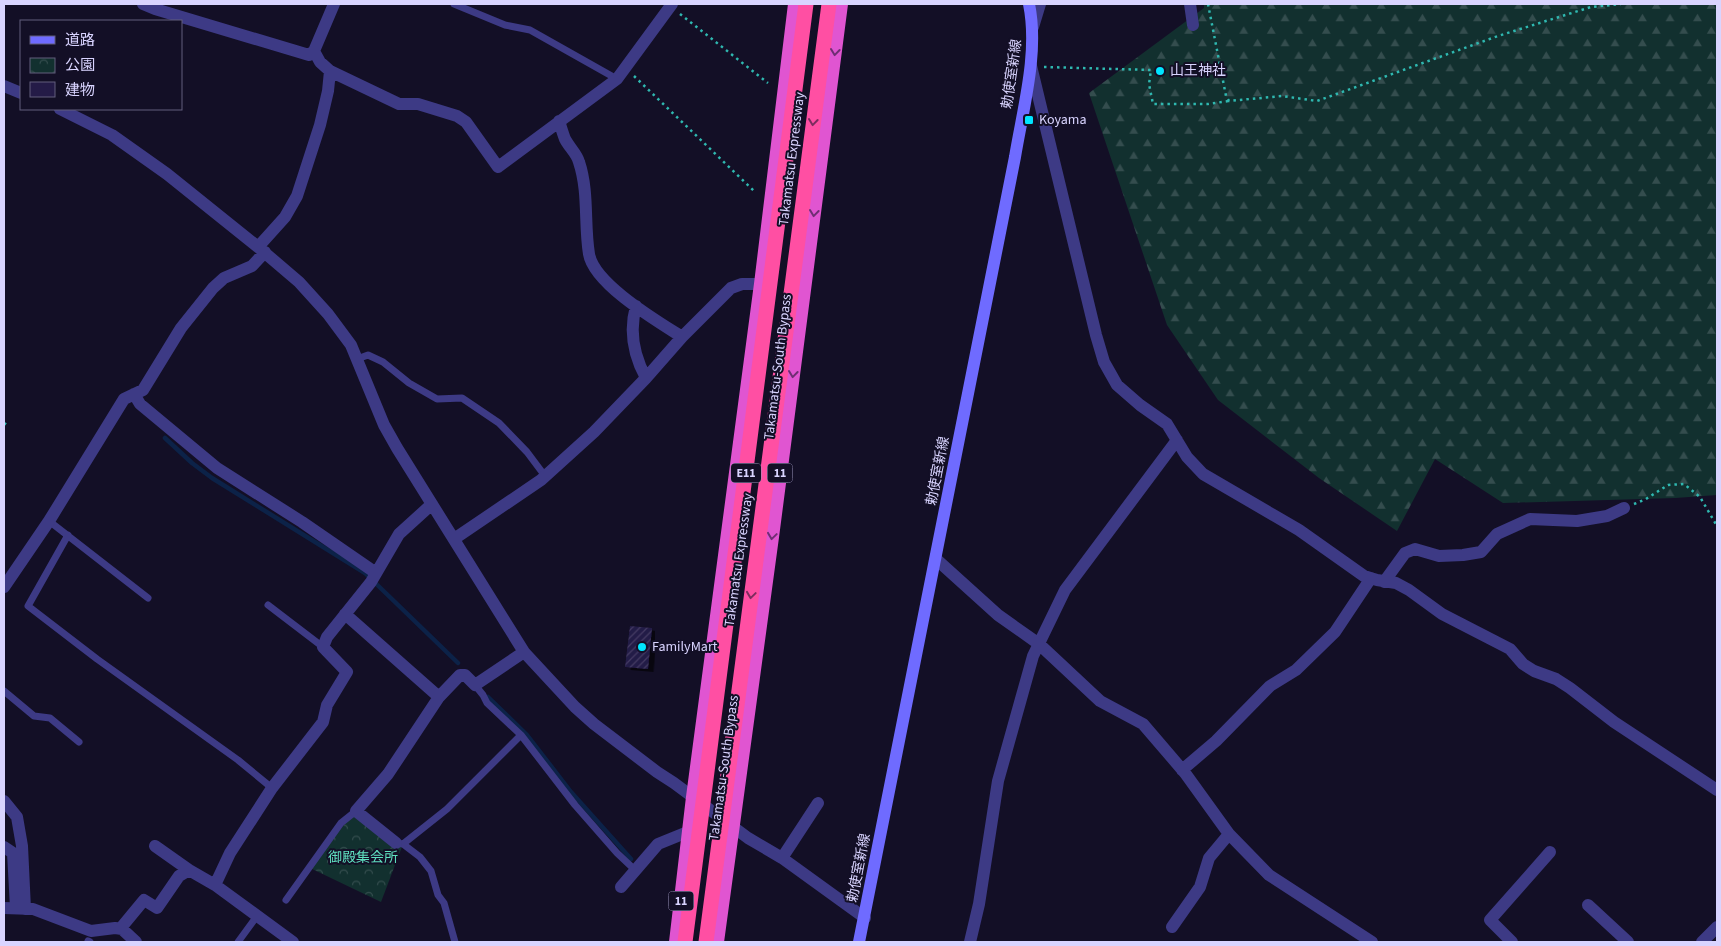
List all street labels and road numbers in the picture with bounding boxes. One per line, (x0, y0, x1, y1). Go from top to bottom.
street label: 勅使室新線 (997, 38, 1027, 110)
street label: Takamatsu Expressway (774, 91, 810, 227)
street label: Takamatsu-South Bypass (759, 293, 797, 441)
street label: 勅使室新線 (922, 435, 954, 507)
road number: E11 (731, 463, 761, 482)
road number: 11 (768, 463, 792, 482)
street label: Takamatsu Expressway (720, 492, 758, 628)
street label: Takamatsu-South Bypass (704, 694, 744, 842)
street label: 勅使室新線 (843, 832, 875, 904)
road number: 11 (668, 891, 694, 910)

